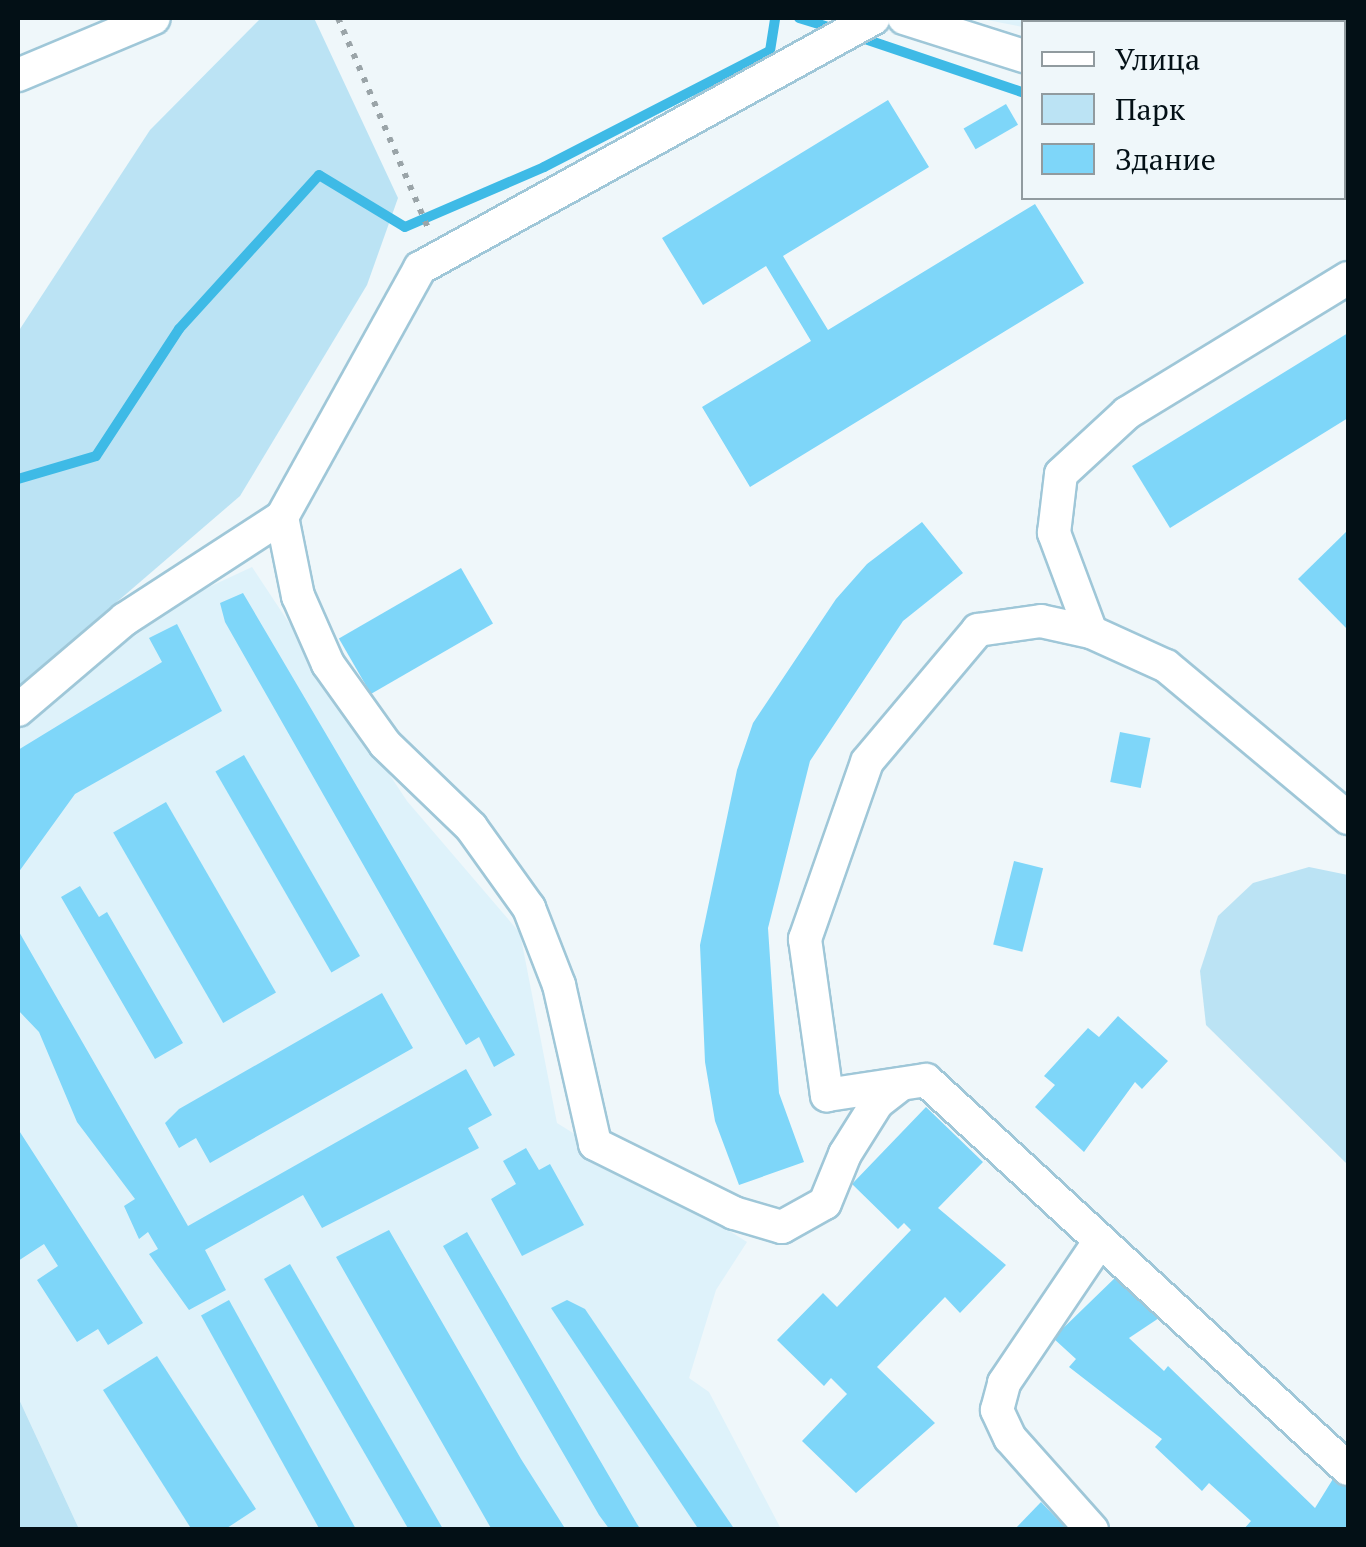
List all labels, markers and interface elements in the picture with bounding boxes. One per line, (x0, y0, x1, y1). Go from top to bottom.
legend (1021, 20, 1346, 200)
text: Улица (1115, 39, 1200, 79)
text: Парк (1115, 89, 1185, 129)
text: Здание (1115, 139, 1216, 179)

